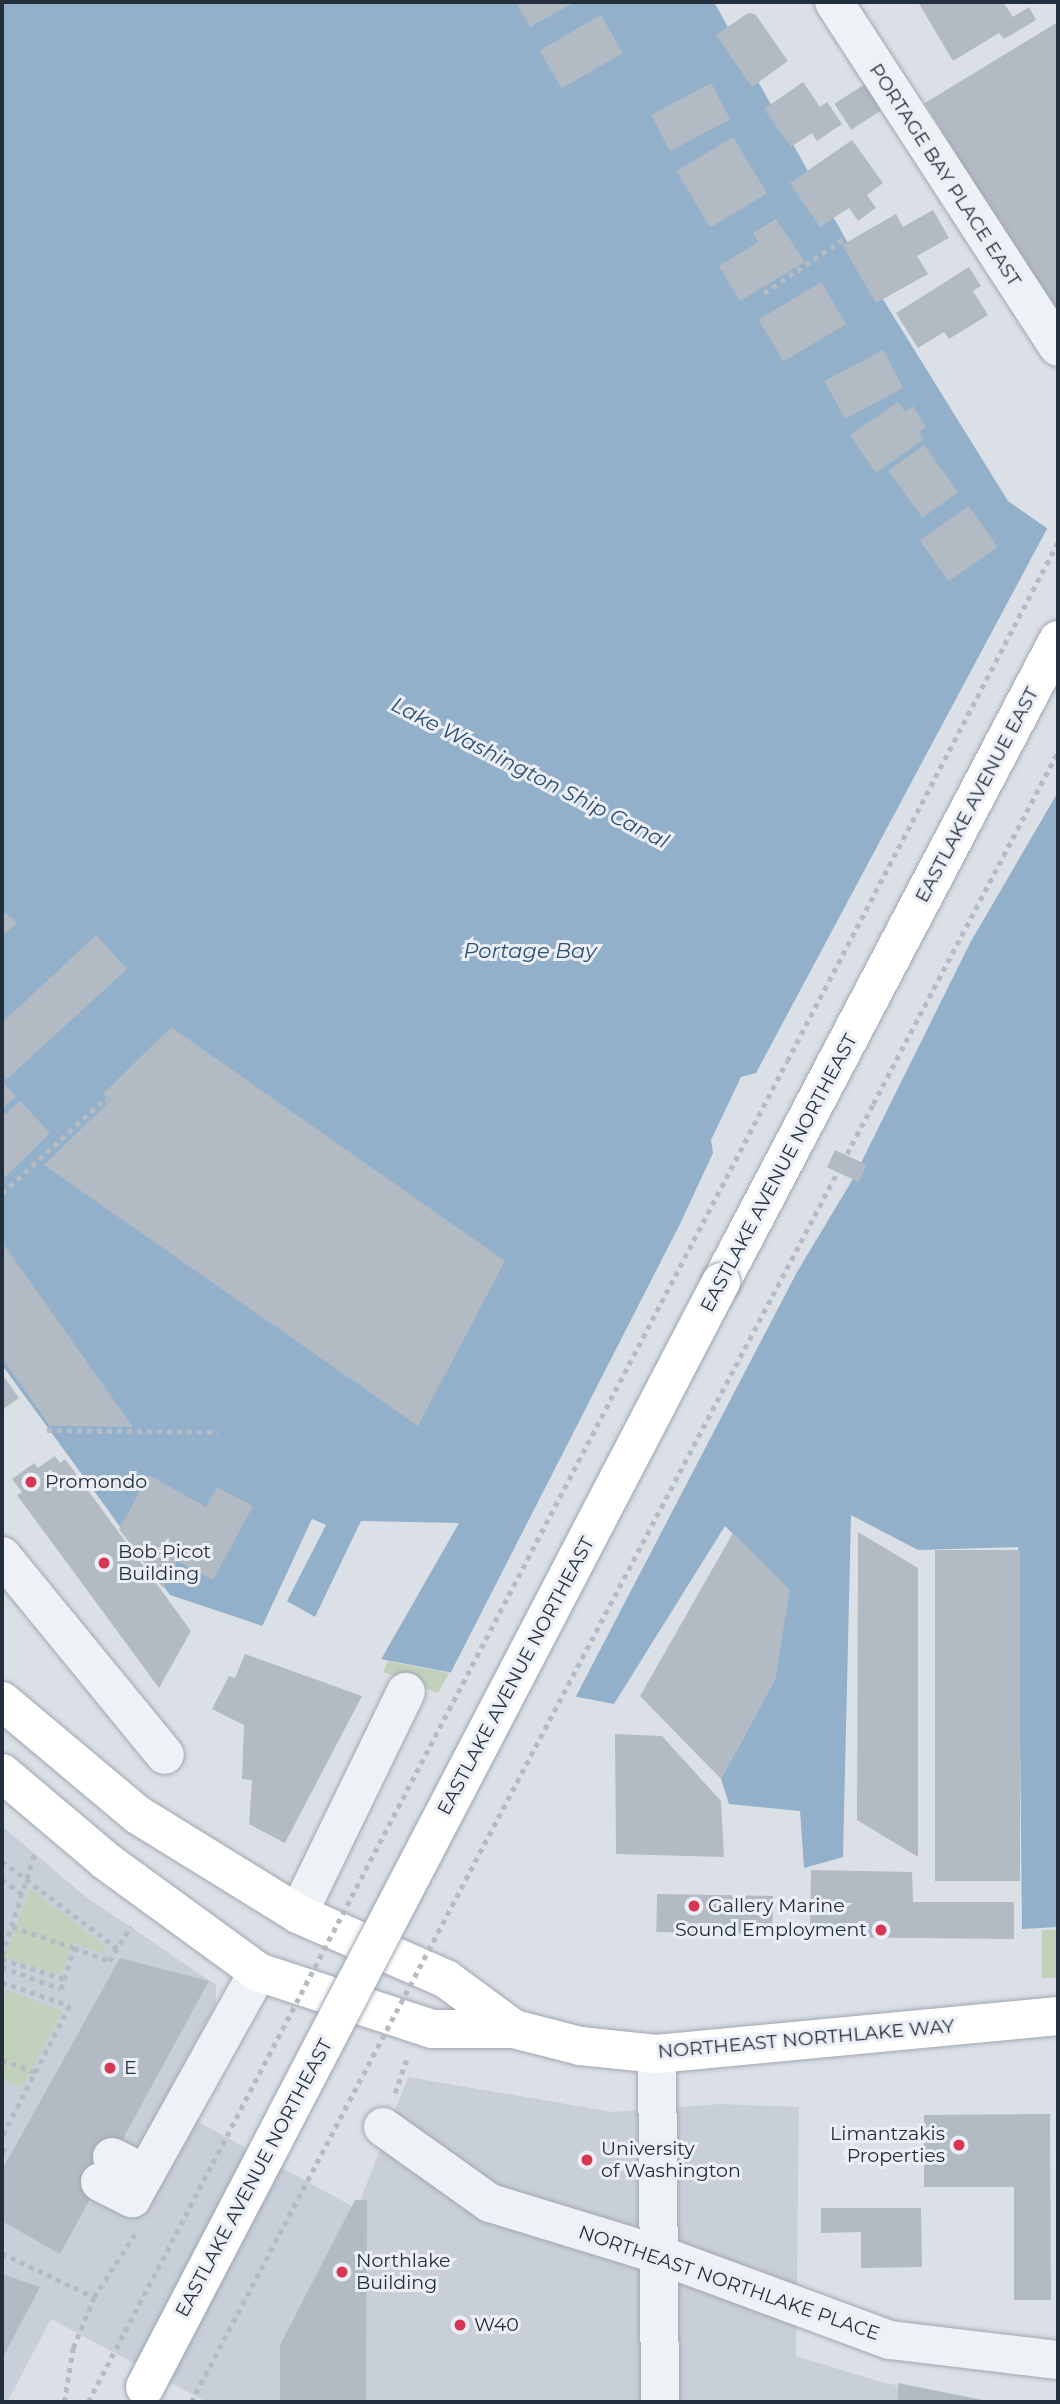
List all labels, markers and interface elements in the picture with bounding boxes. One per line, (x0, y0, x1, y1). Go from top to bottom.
street label: PORTAGE BAY PLACE EAST (864, 59, 1026, 291)
street label: EASTLAKE AVENUE EAST (911, 684, 1043, 906)
water label: Lake Washington Ship Canal (387, 692, 673, 854)
water label: Portage Bay (463, 938, 597, 964)
street label: EASTLAKE AVENUE NORTHEAST (696, 1030, 862, 1316)
place label: Promondo (45, 1471, 147, 1493)
marker: Promondo (23, 1474, 39, 1490)
street label: EASTLAKE AVENUE NORTHEAST (433, 1533, 599, 1819)
place label: Bob Picot Building (118, 1541, 211, 1585)
marker: Bob Picot Building (96, 1555, 112, 1571)
place label: Gallery Marine (708, 1895, 845, 1917)
marker: Gallery Marine (686, 1898, 702, 1914)
place label: Sound Employment (675, 1919, 867, 1941)
marker: Sound Employment (873, 1922, 889, 1938)
street label: NORTHEAST NORTHLAKE WAY (657, 2015, 955, 2063)
street label: EASTLAKE AVENUE NORTHEAST (171, 2035, 337, 2321)
place label: E (124, 2057, 137, 2079)
marker: E (102, 2060, 118, 2076)
place label: Limantzakis Properties (830, 2123, 945, 2167)
marker: Limantzakis Properties (951, 2137, 967, 2153)
place label: University of Washington (601, 2138, 741, 2182)
marker: University of Washington (579, 2152, 595, 2168)
street label: NORTHEAST NORTHLAKE PLACE (576, 2221, 882, 2345)
place label: Northlake Building (356, 2250, 451, 2294)
marker: Northlake Building (334, 2264, 350, 2280)
place label: W40 (474, 2314, 519, 2336)
marker: W40 (452, 2317, 468, 2333)

